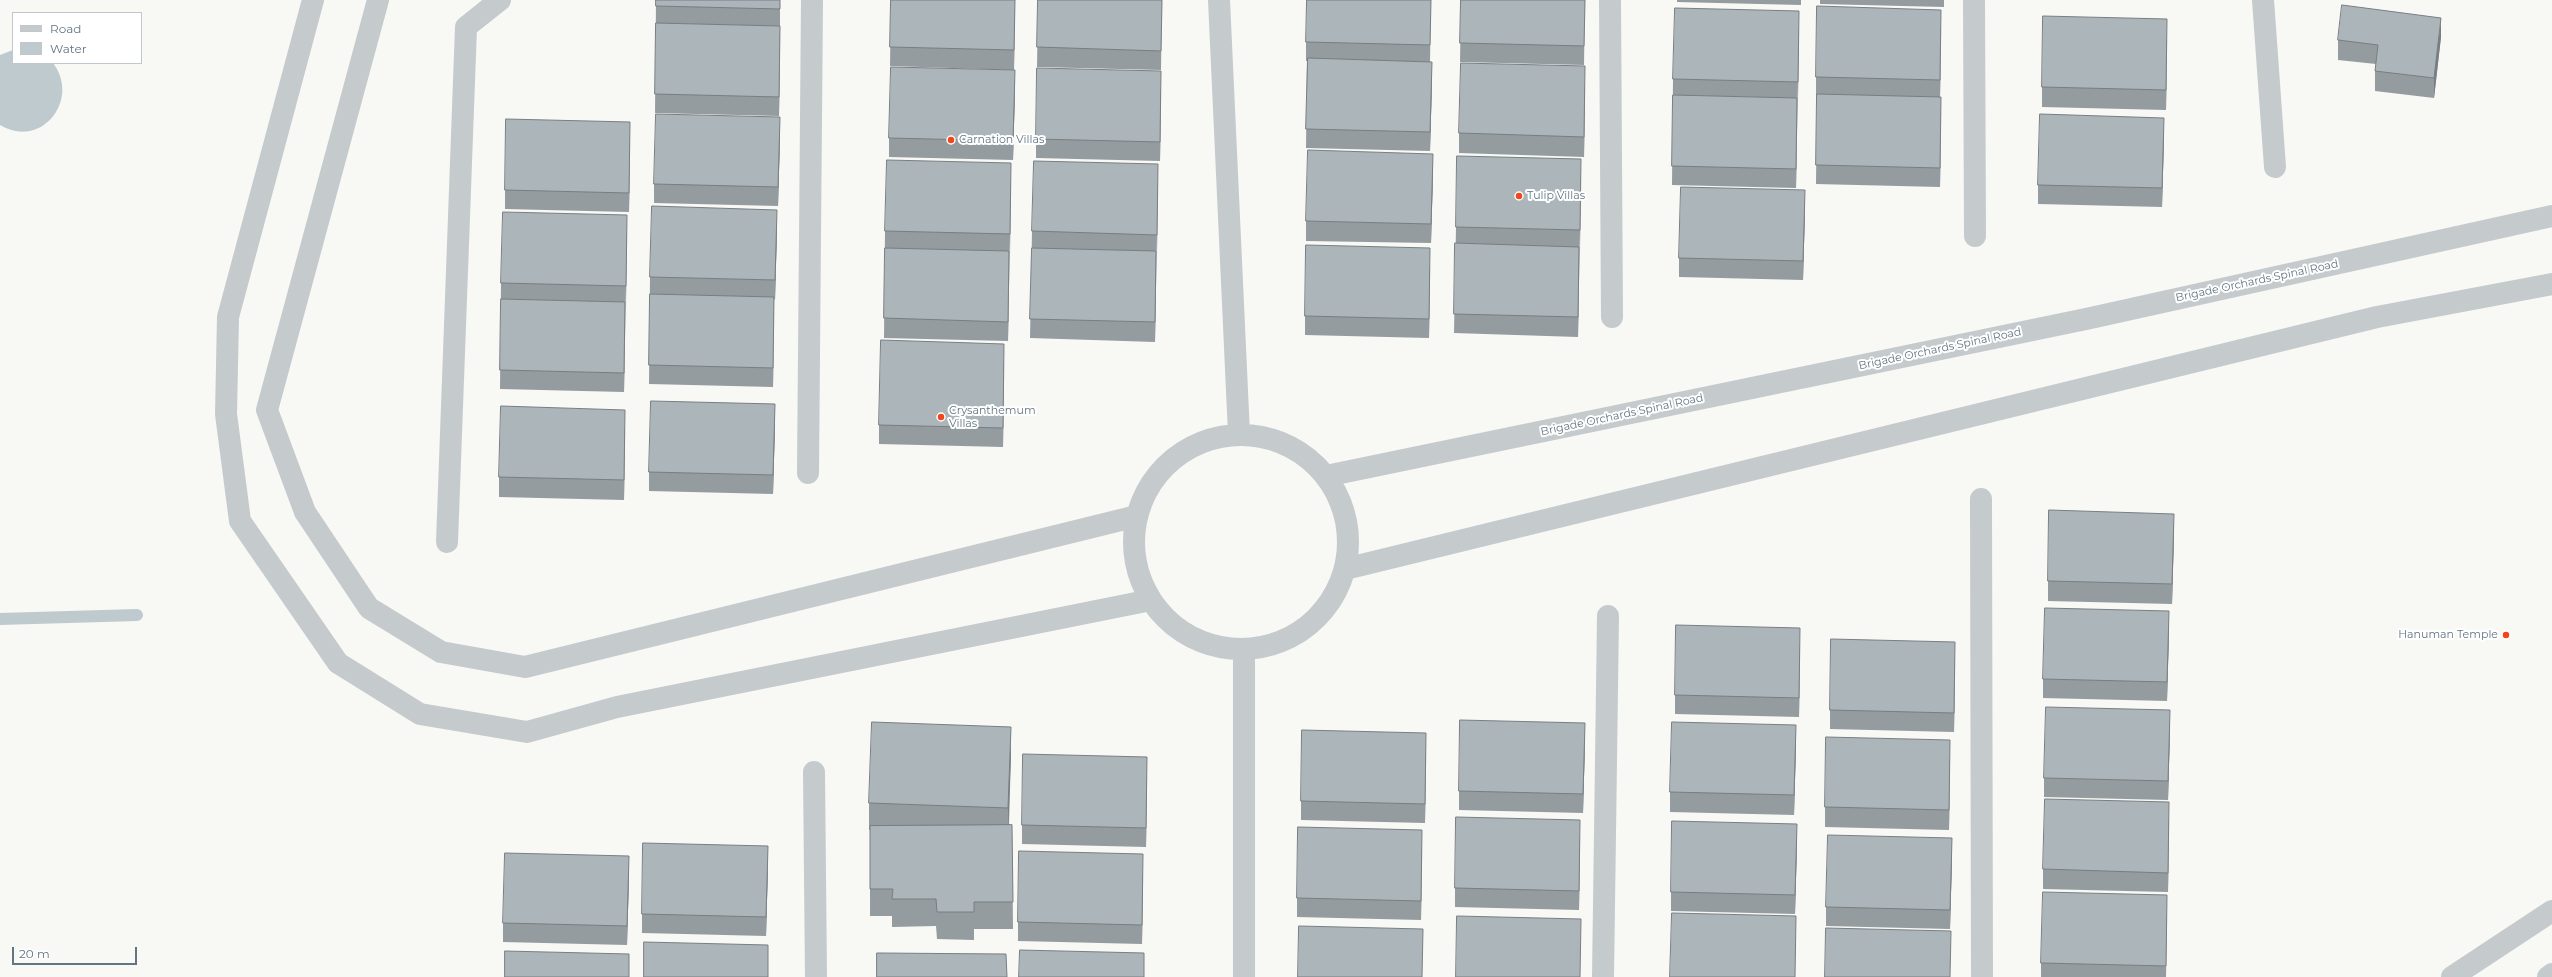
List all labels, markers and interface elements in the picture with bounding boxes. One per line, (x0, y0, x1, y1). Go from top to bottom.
legend (12, 12, 142, 64)
text: Road (50, 21, 81, 36)
text: Water (50, 41, 86, 56)
place label: Carnation Villas (959, 133, 1044, 147)
marker: Carnation Villas (946, 135, 956, 145)
place label: Tulip Villas (1527, 189, 1585, 203)
marker: Tulip Villas (1514, 191, 1524, 201)
street label: Brigade Orchards Spinal Road (2175, 257, 2339, 305)
street label: Brigade Orchards Spinal Road (1858, 325, 2022, 373)
street label: Brigade Orchards Spinal Road (1540, 391, 1704, 439)
place label: Crysanthemum Villas (949, 404, 1036, 430)
marker: Crysanthemum Villas (936, 412, 946, 422)
place label: Hanuman Temple (2398, 628, 2498, 642)
marker: Hanuman Temple (2501, 630, 2511, 640)
scale bar (14, 939, 139, 965)
text: 20 m (19, 946, 50, 961)

